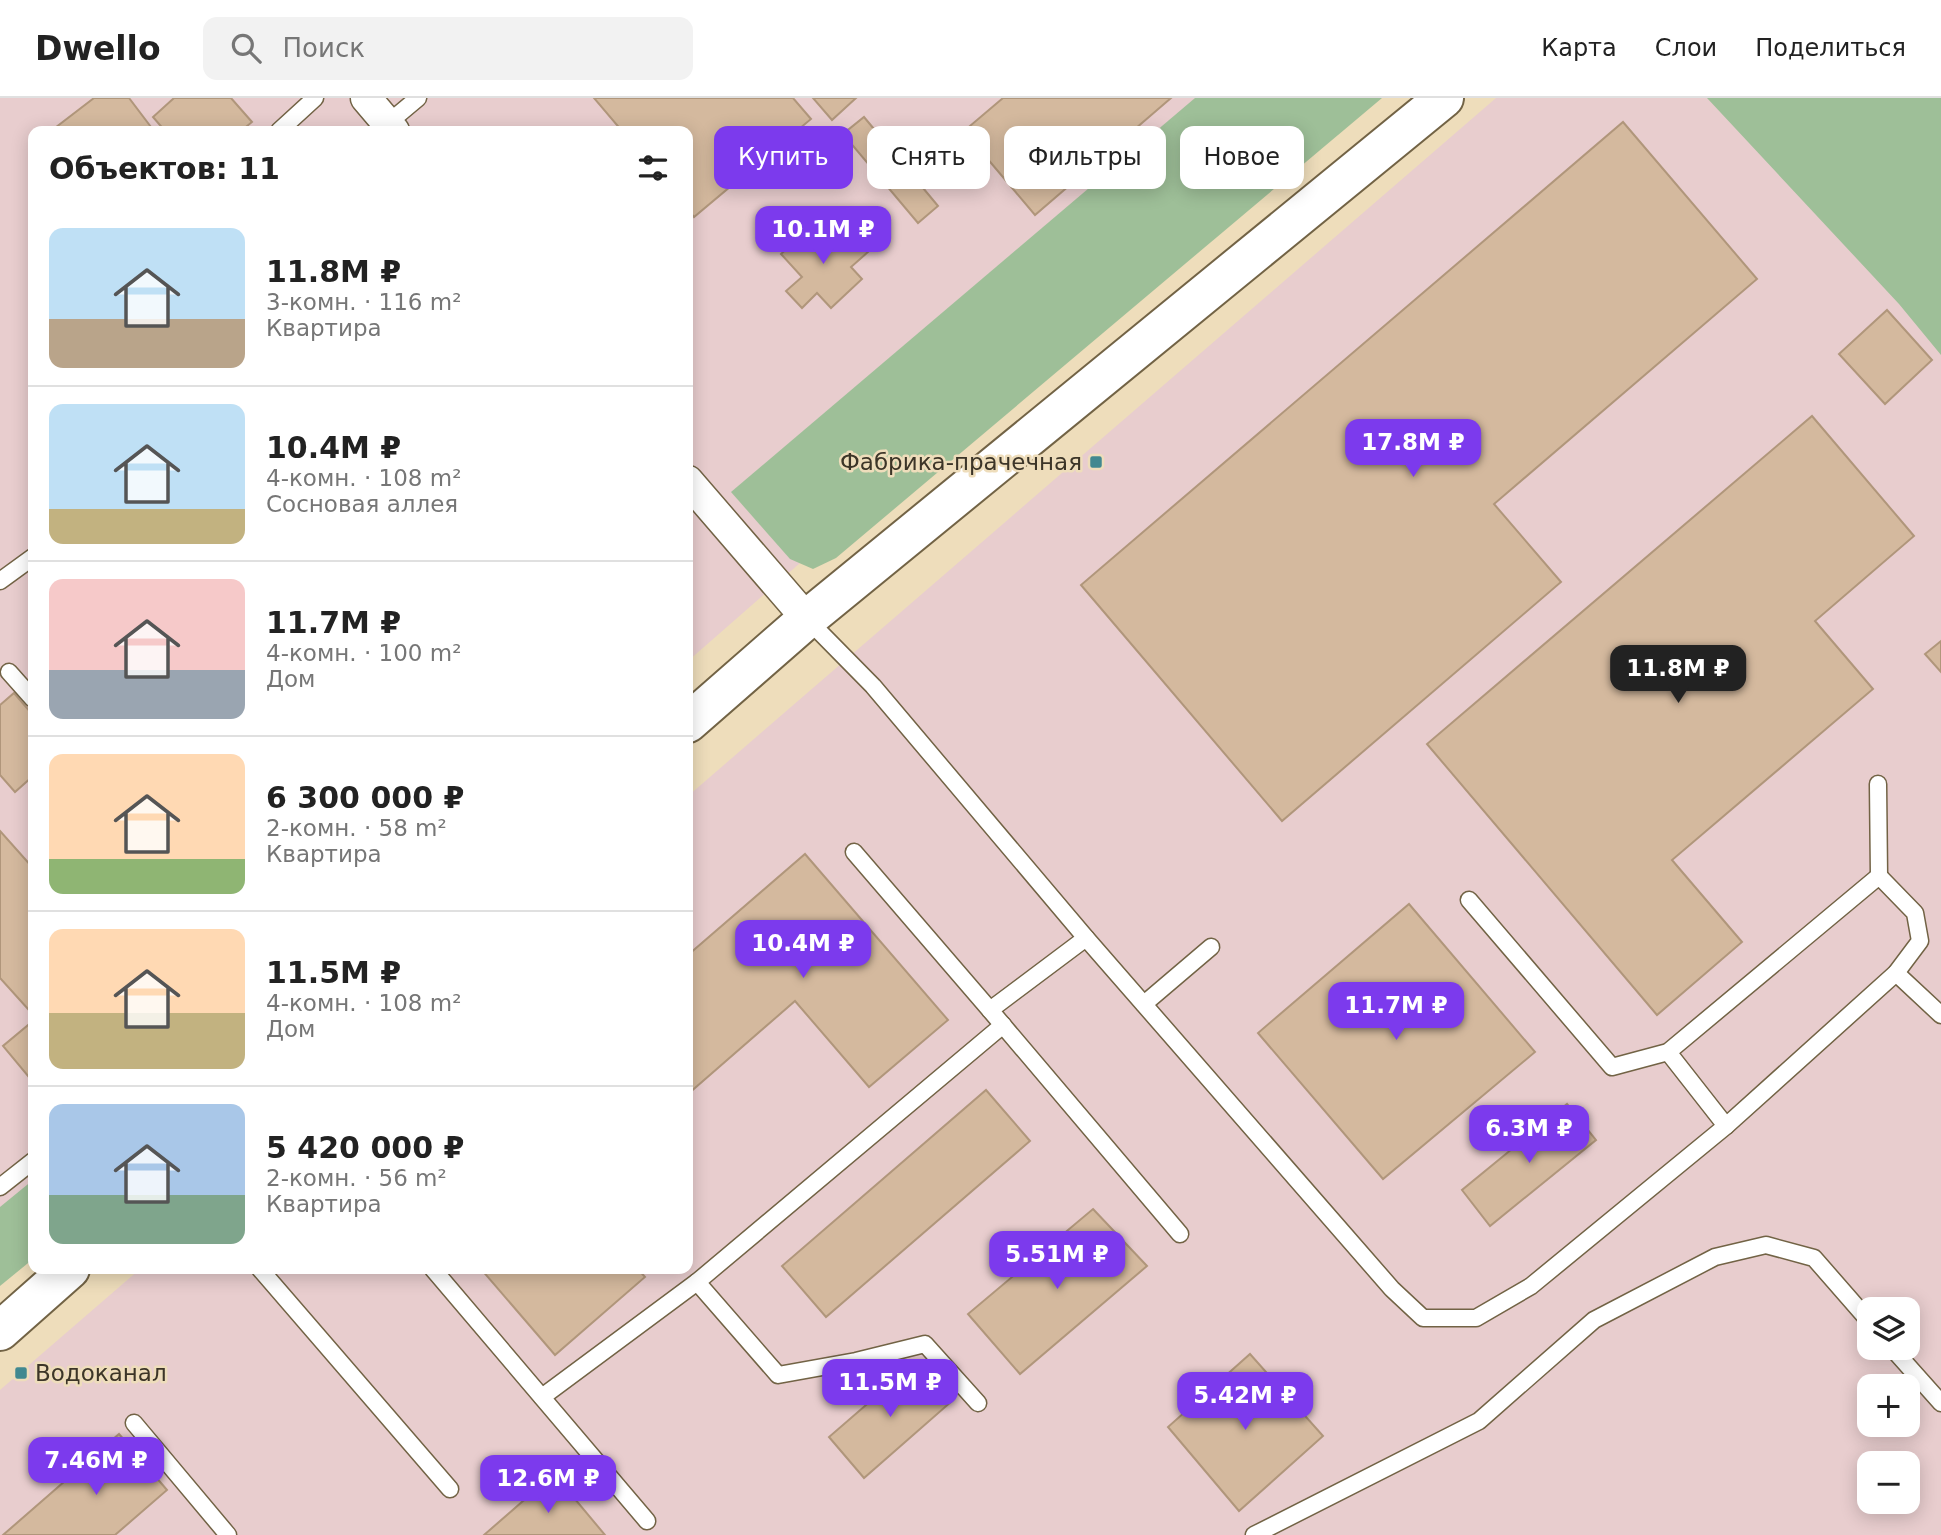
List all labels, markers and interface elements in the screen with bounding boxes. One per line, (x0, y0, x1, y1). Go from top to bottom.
search box (203, 17, 693, 80)
text: Dwello (35, 29, 161, 68)
icon: search (227, 29, 265, 67)
text: Поиск (283, 33, 365, 63)
text: Карта (1541, 34, 1617, 62)
text: Слои (1655, 34, 1717, 62)
text: Поделиться (1755, 34, 1906, 62)
chip: Купить (714, 126, 853, 189)
chip: Снять (867, 126, 990, 189)
chip: Фильтры (1004, 126, 1166, 189)
chip: Новое (1180, 126, 1304, 189)
icon: filters (634, 149, 672, 187)
text: Объектов: 11 (49, 151, 280, 186)
pin: 10.1M ₽ (758, 206, 888, 266)
text: 10.1M ₽ (771, 216, 875, 242)
text: 11.8M ₽ (266, 254, 401, 289)
icon: home (105, 256, 189, 340)
text: 3-комн. · 116 m² (266, 289, 461, 315)
text: Квартира (266, 315, 382, 341)
pin: 17.8M ₽ (1348, 420, 1478, 479)
text: 17.8M ₽ (1361, 429, 1465, 455)
text: 10.4M ₽ (266, 430, 401, 465)
icon: home (105, 432, 189, 516)
place label: Фабрика-прачечная (840, 449, 1082, 475)
marker: Фабрика-прачечная (1088, 454, 1104, 470)
text: 4-комн. · 108 m² (266, 465, 461, 491)
text: Сосновая аллея (266, 491, 458, 517)
text: 11.7M ₽ (266, 605, 401, 640)
icon: home (105, 607, 189, 691)
text: 4-комн. · 100 m² (266, 640, 461, 666)
pin: 11.8M ₽ (1613, 646, 1743, 705)
text: 11.8M ₽ (1626, 655, 1730, 681)
text: Дом (266, 666, 315, 692)
text: 6 300 000 ₽ (266, 780, 464, 815)
icon: home (105, 782, 189, 866)
text: 2-комн. · 58 m² (266, 815, 447, 841)
text: Квартира (266, 841, 382, 867)
pin: 10.4M ₽ (738, 920, 868, 980)
text: 10.4M ₽ (751, 930, 855, 956)
text: 11.5M ₽ (266, 955, 401, 990)
icon: home (105, 957, 189, 1041)
pin: 11.7M ₽ (1331, 982, 1461, 1042)
text: 4-комн. · 108 m² (266, 990, 461, 1016)
text: 11.7M ₽ (1344, 992, 1448, 1018)
text: Дом (266, 1016, 315, 1042)
pin: 6.3M ₽ (1472, 1105, 1586, 1165)
text: 6.3M ₽ (1485, 1115, 1573, 1141)
text: 5 420 000 ₽ (266, 1130, 464, 1165)
icon: home (105, 1132, 189, 1216)
text: 2-комн. · 56 m² (266, 1165, 447, 1191)
text: Квартира (266, 1191, 382, 1217)
pin: 5.51M ₽ (992, 1232, 1122, 1291)
text: 5.51M ₽ (1005, 1241, 1109, 1267)
map controls (1857, 1297, 1920, 1514)
button: layers (1857, 1297, 1920, 1360)
place label: Водоканал (35, 1360, 167, 1386)
pin: 11.5M ₽ (825, 1360, 955, 1419)
marker: Водоканал (13, 1365, 29, 1381)
text: 11.5M ₽ (838, 1369, 942, 1395)
pin: 5.42M ₽ (1180, 1372, 1310, 1432)
button: + (1857, 1374, 1920, 1437)
text: 5.42M ₽ (1193, 1382, 1297, 1408)
pin: 7.46M ₽ (31, 1438, 161, 1497)
text: 7.46M ₽ (44, 1447, 148, 1473)
button: − (1857, 1451, 1920, 1514)
pin: 12.6M ₽ (483, 1456, 613, 1515)
text: 12.6M ₽ (496, 1465, 600, 1491)

